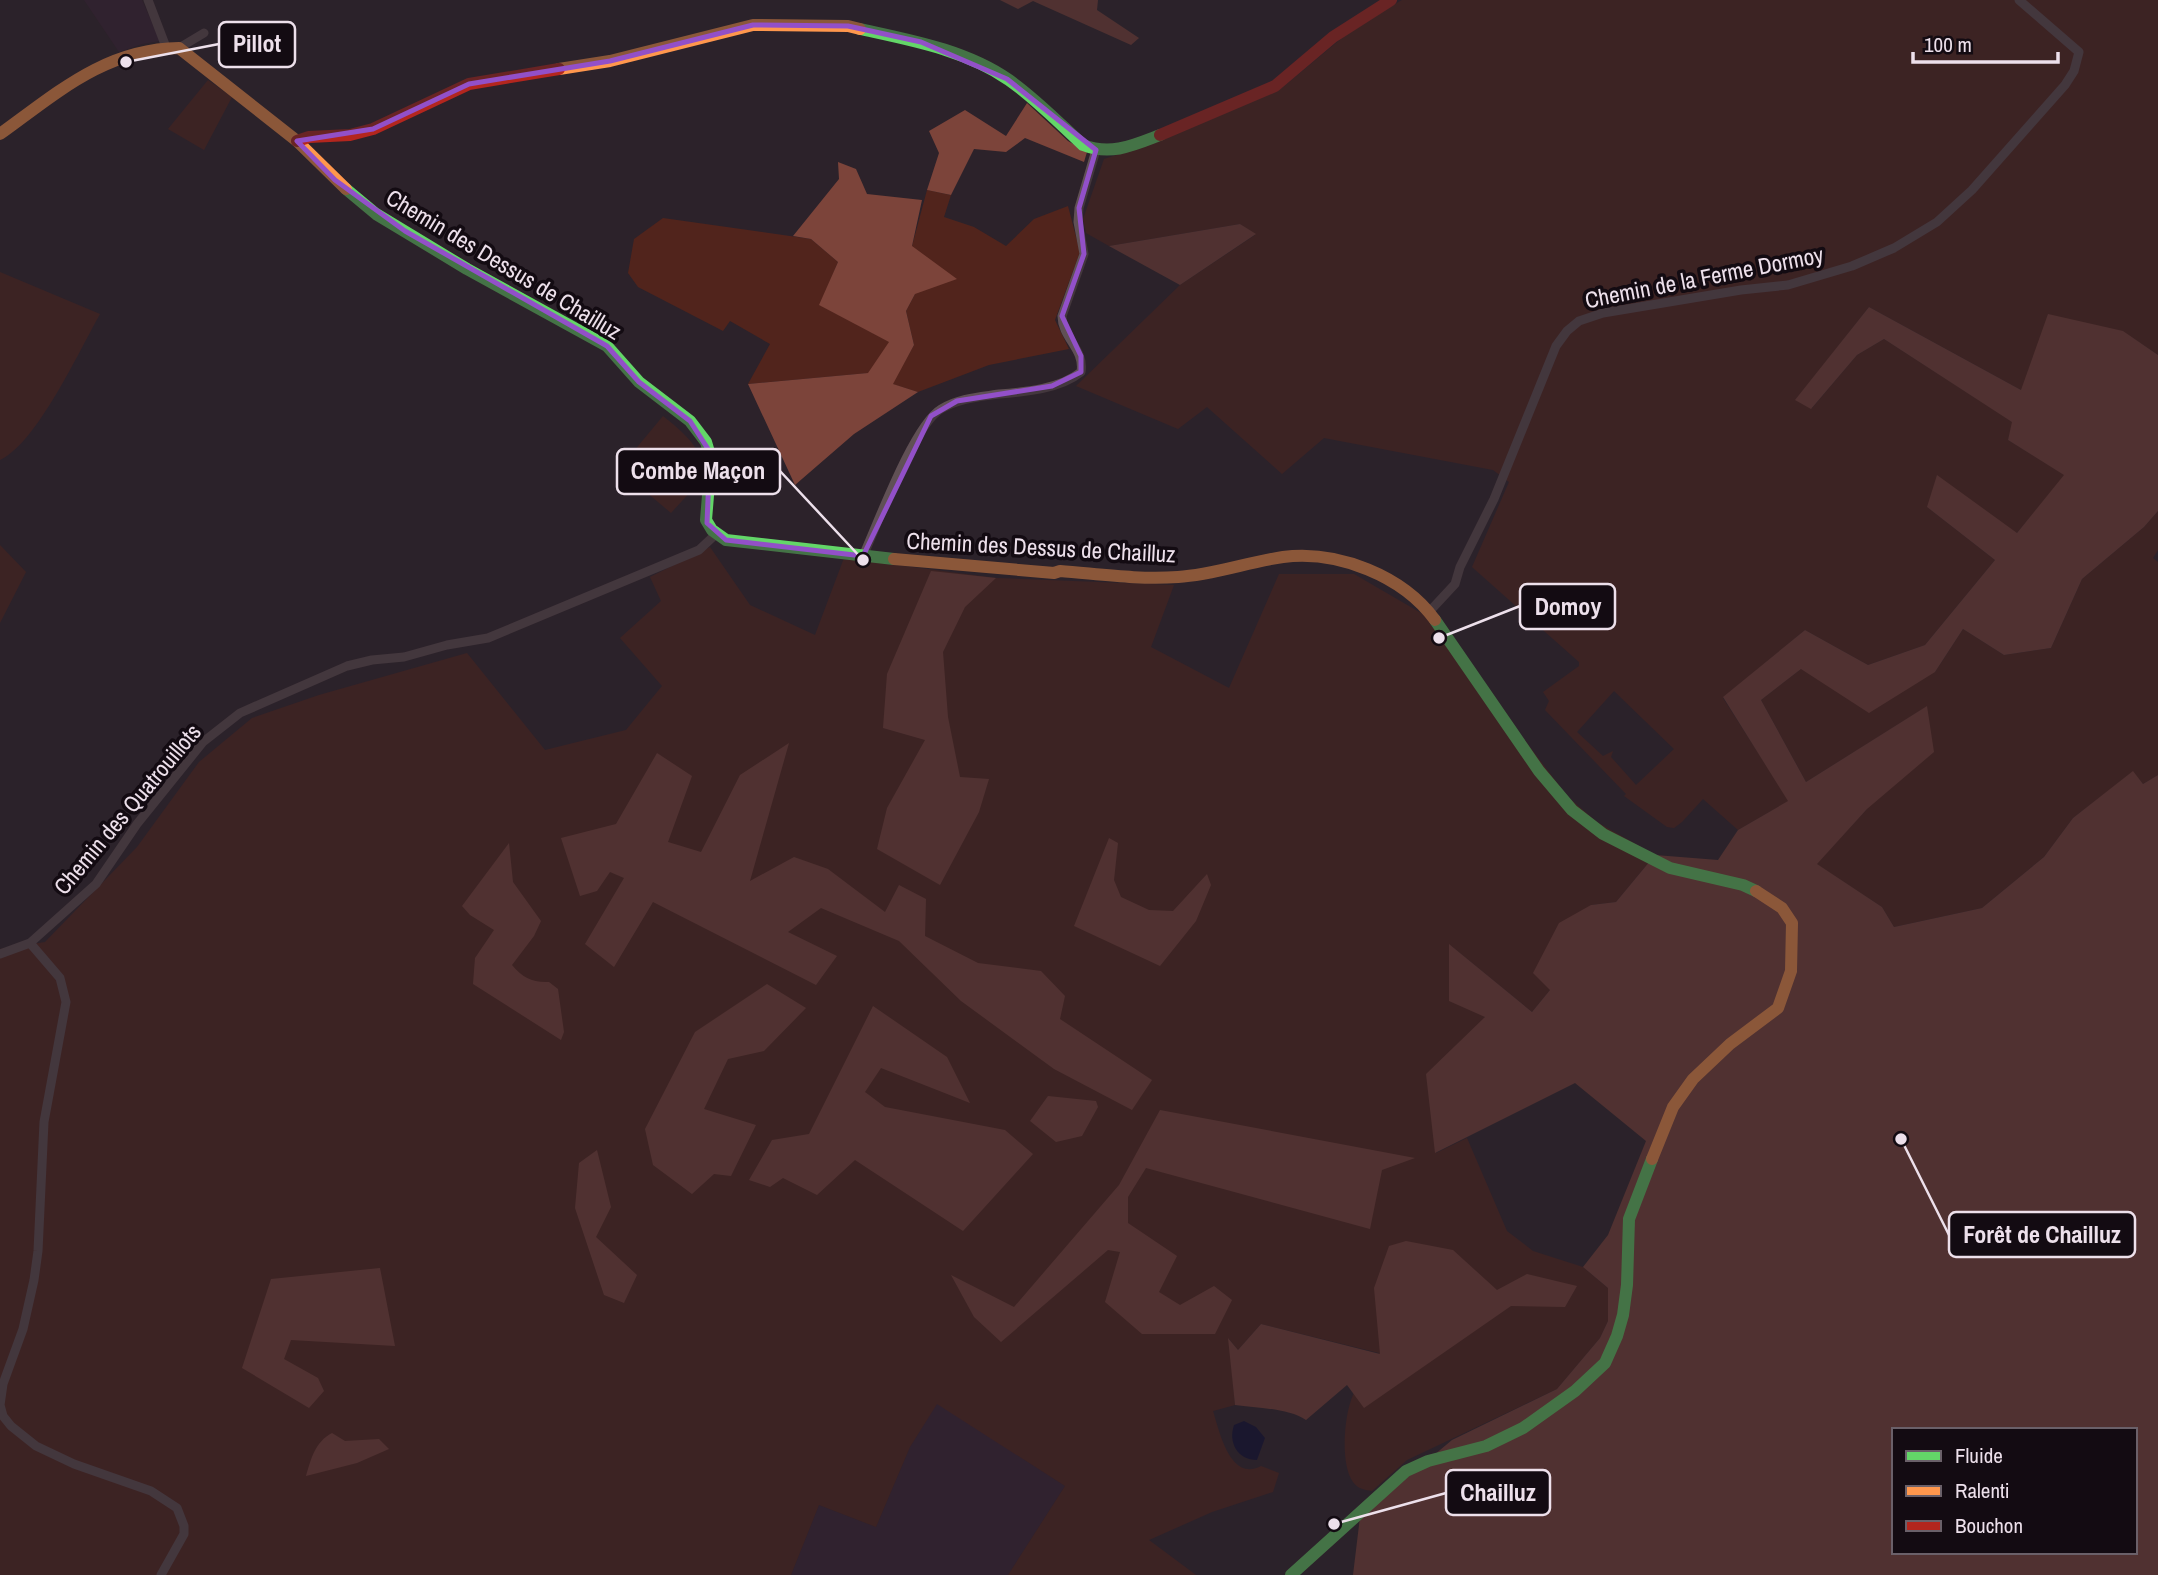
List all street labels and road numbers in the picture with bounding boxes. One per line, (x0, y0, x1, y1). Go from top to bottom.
street label: Chemin des Dessus de Chailluz (381, 181, 627, 347)
street label: Chemin de la Ferme Dormoy (1582, 239, 1826, 315)
street label: Chemin des Dessus de Chailluz (906, 524, 1176, 570)
street label: Chemin des Quatrouillots (46, 717, 208, 901)

